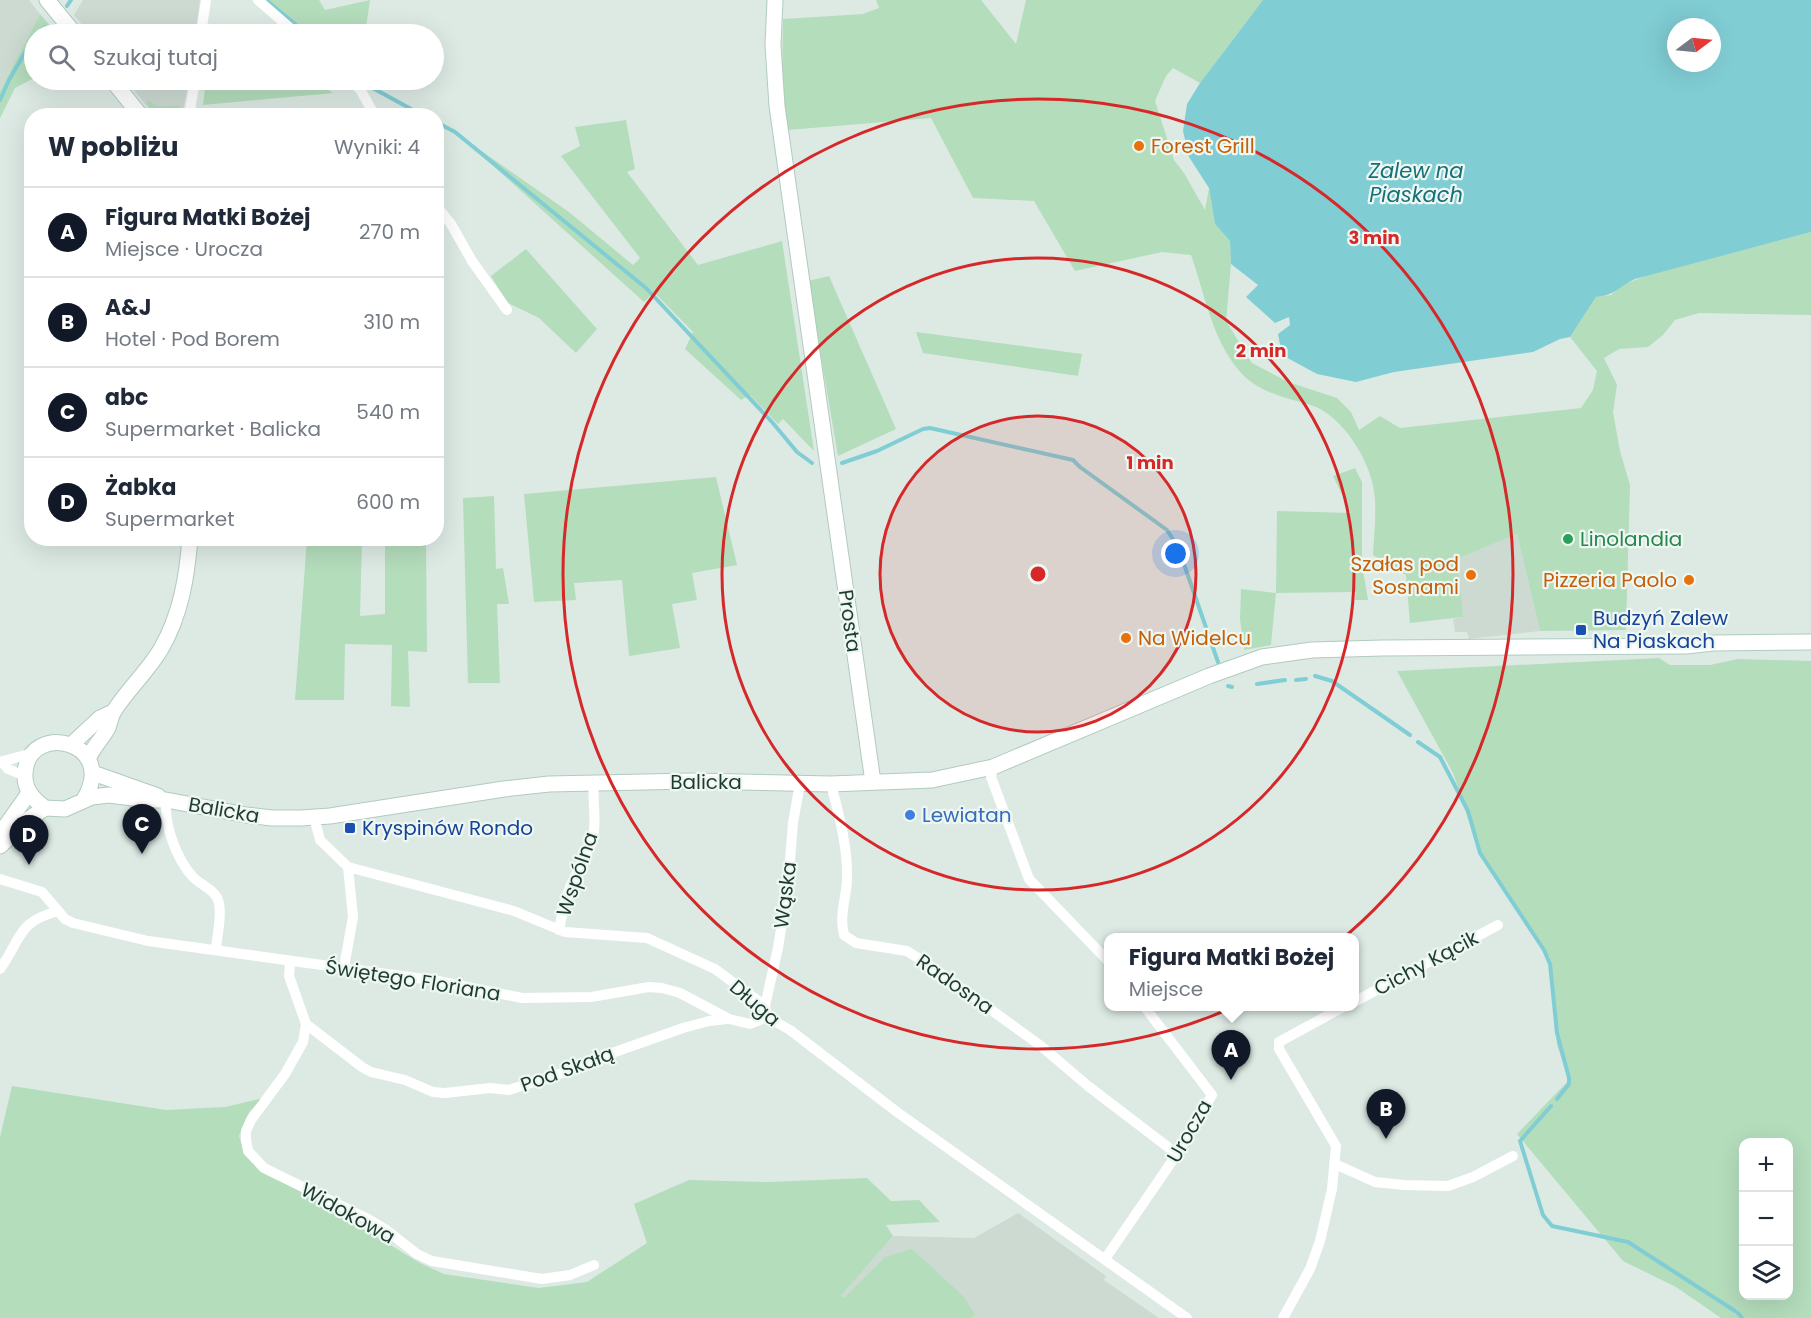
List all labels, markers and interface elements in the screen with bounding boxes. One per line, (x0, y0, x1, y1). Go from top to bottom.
north arrow (1667, 18, 1721, 72)
search box (24, 24, 444, 90)
icon: search (45, 41, 78, 74)
text: Szukaj tutaj (93, 42, 218, 73)
text: W pobliżu (48, 129, 179, 165)
place label: Forest Grill (1151, 132, 1255, 160)
text: Wyniki: 4 (334, 133, 420, 161)
marker: Forest Grill (1132, 139, 1146, 153)
water label: Zalew na Piaskach (1368, 156, 1463, 209)
text: Figura Matki Bożej (105, 202, 311, 233)
text: A (60, 218, 75, 246)
text: 270 m (359, 218, 420, 246)
text: 3 min (1348, 225, 1400, 250)
text: Miejsce · Urocza (105, 235, 263, 263)
text: A&J (105, 292, 152, 323)
text: B (61, 308, 74, 336)
text: 310 m (363, 308, 420, 336)
text: Hotel · Pod Borem (105, 325, 280, 353)
text: 2 min (1236, 338, 1286, 363)
text: abc (105, 382, 148, 413)
text: C (60, 398, 75, 426)
text: 540 m (356, 398, 420, 426)
text: Supermarket · Balicka (105, 415, 321, 443)
text: 1 min (1126, 450, 1174, 475)
text: Żabka (105, 472, 177, 503)
text: D (60, 488, 75, 516)
text: 600 m (356, 488, 420, 516)
text: Supermarket (105, 505, 234, 533)
place label: Linolandia (1580, 525, 1682, 553)
marker: Linolandia (1561, 532, 1575, 546)
your location (1161, 539, 1190, 568)
place label: Szałas pod Sosnami (1350, 550, 1459, 601)
centre of rings (1028, 564, 1048, 584)
place label: Pizzeria Paolo (1543, 566, 1677, 594)
marker: Szałas pod Sosnami (1464, 568, 1478, 582)
marker: Pizzeria Paolo (1682, 573, 1696, 587)
street label: Prosta (832, 588, 868, 654)
place label: Budzyń Zalew Na Piaskach (1593, 604, 1729, 655)
marker: Budzyń Zalew Na Piaskach (1574, 623, 1588, 637)
place label: Na Widelcu (1138, 624, 1251, 652)
marker: Na Widelcu (1119, 631, 1133, 645)
street label: Balicka (670, 768, 742, 796)
street label: Balicka (186, 790, 262, 830)
place label: Lewiatan (922, 801, 1011, 829)
pin: C (122, 804, 162, 854)
marker: Lewiatan (903, 808, 917, 822)
place label: Kryspinów Rondo (362, 814, 533, 842)
pin: D (9, 816, 48, 865)
marker: Kryspinów Rondo (343, 821, 357, 835)
street label: Wspólna (550, 828, 604, 920)
street label: Wąska (767, 860, 803, 930)
street label: Cichy Kącik (1369, 923, 1484, 1002)
popup (1104, 933, 1359, 1011)
text: Figura Matki Bożej (1129, 942, 1334, 973)
street label: Radosna (911, 947, 999, 1021)
street label: Świętego Floriana (323, 952, 503, 1008)
street label: Długa (724, 973, 786, 1033)
text: Miejsce (1129, 975, 1203, 1003)
pin: A (1212, 1030, 1250, 1080)
street label: Pod Skałą (516, 1039, 618, 1099)
pin: B (1366, 1090, 1406, 1139)
street label: Urocza (1160, 1094, 1218, 1168)
map controls (1739, 1138, 1793, 1300)
button: + (1739, 1138, 1793, 1192)
street label: Widokowa (296, 1176, 400, 1250)
button: − (1739, 1192, 1793, 1246)
button: layers (1739, 1246, 1793, 1300)

